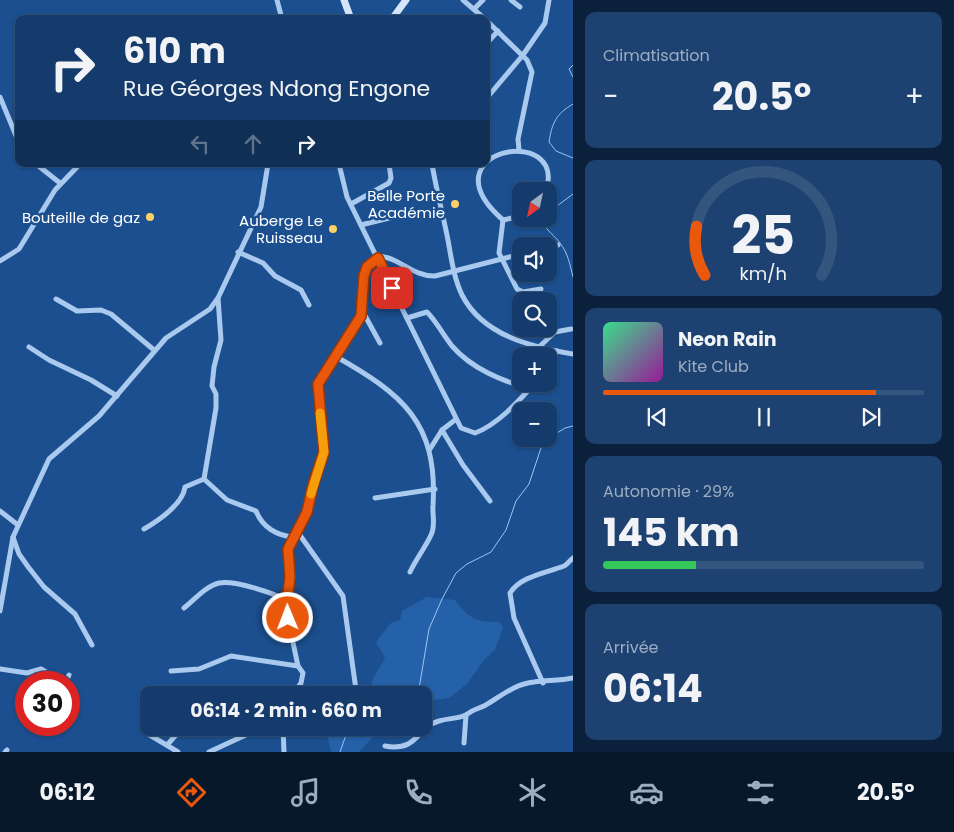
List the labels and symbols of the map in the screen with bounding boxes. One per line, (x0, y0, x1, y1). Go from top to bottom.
north arrow (512, 182, 558, 228)
place label: Belle Porte Académie (367, 185, 445, 223)
marker: Belle Porte Académie (449, 198, 461, 210)
place label: Bouteille de gaz (22, 207, 140, 228)
place label: Auberge Le Ruisseau (239, 210, 323, 248)
marker: Bouteille de gaz (144, 211, 156, 223)
marker: Auberge Le Ruisseau (327, 223, 339, 235)
pin (371, 267, 413, 309)
position arrow (261, 591, 313, 643)
speed limit sign: 30 (15, 671, 80, 736)

